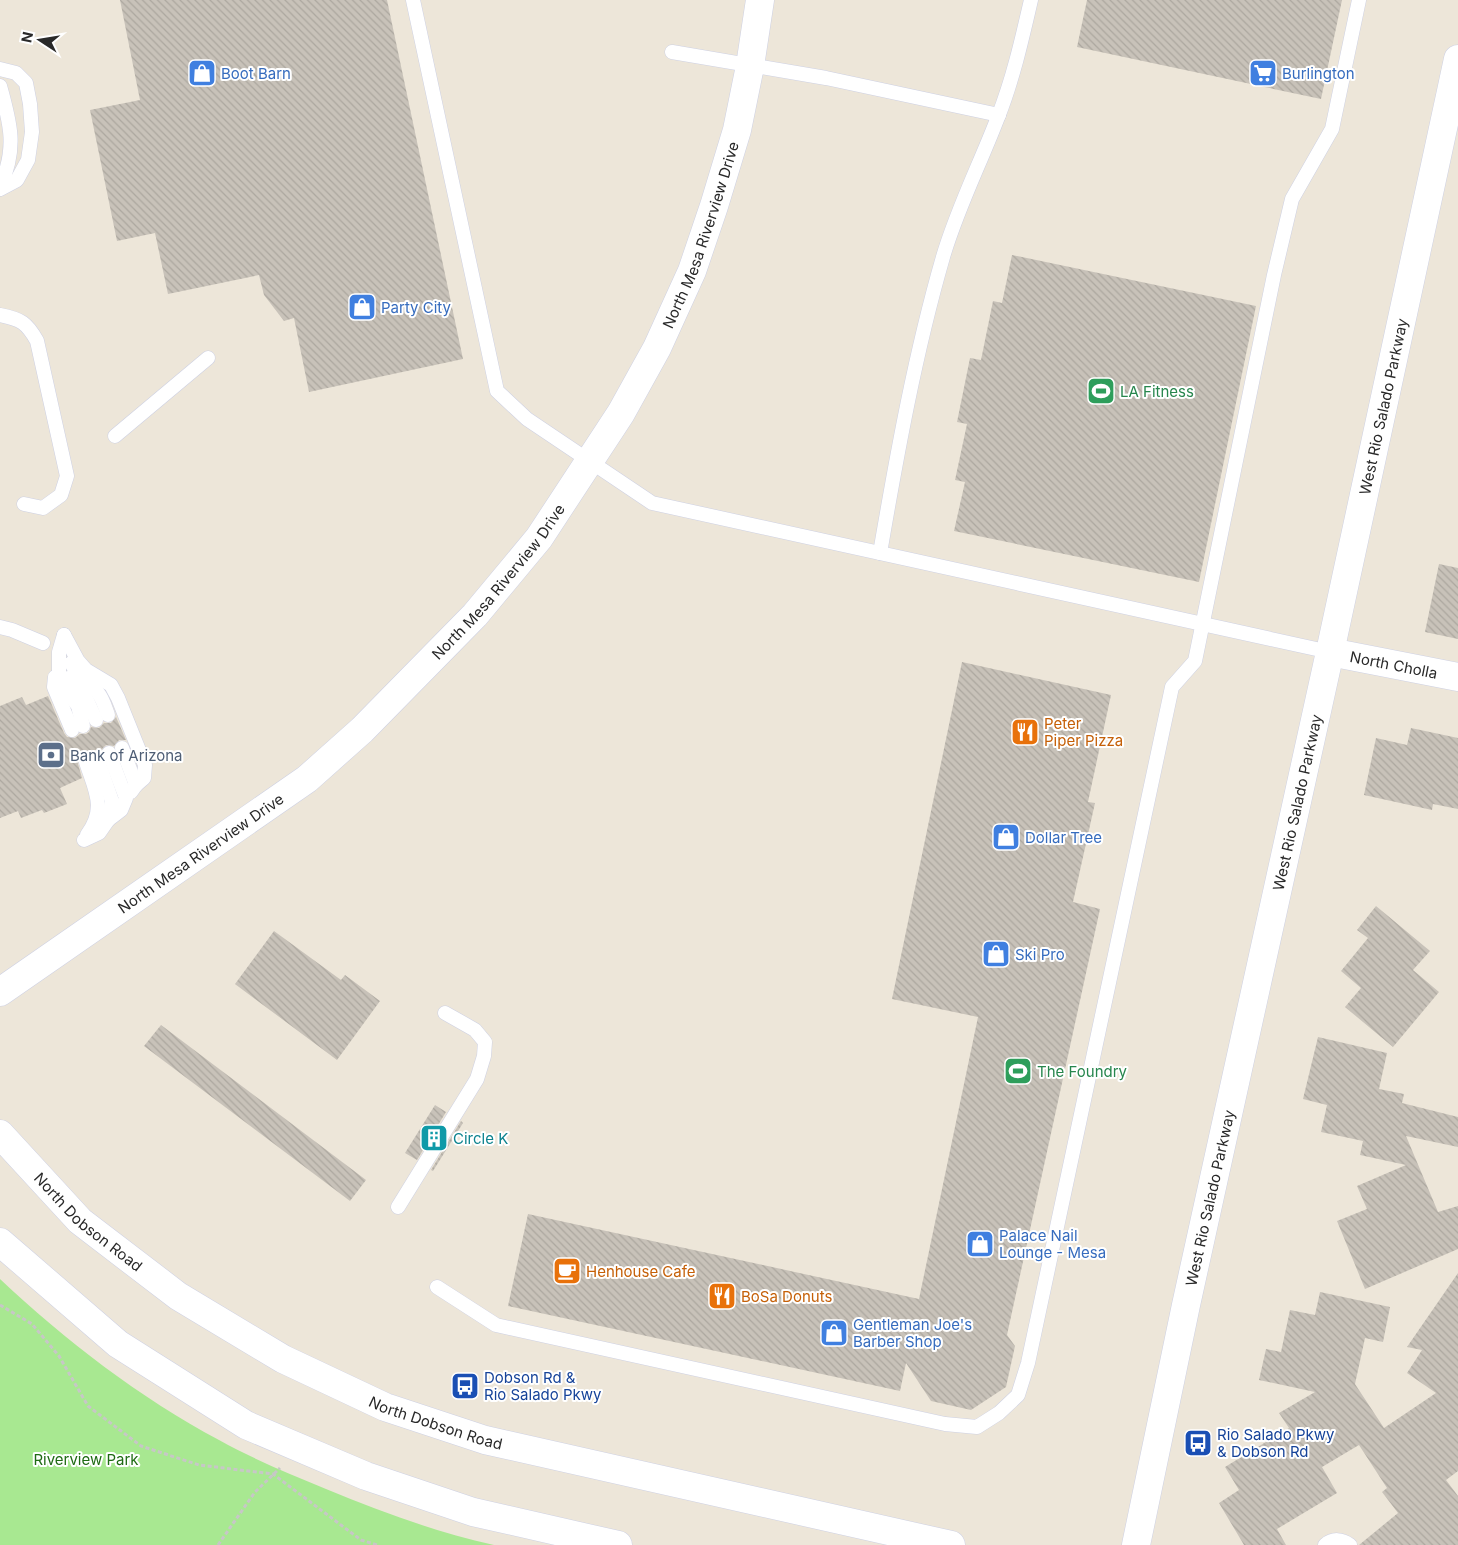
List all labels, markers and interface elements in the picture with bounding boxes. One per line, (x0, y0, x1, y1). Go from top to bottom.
north arrow (15, 15, 65, 65)
text: N (17, 30, 36, 44)
shop icon: Boot Barn (187, 58, 217, 88)
supermarket icon: Burlington (1248, 58, 1278, 88)
place label: Boot Barn (221, 64, 291, 83)
place label: Burlington (1282, 64, 1355, 83)
street label: North Mesa Riverview Drive (658, 139, 743, 331)
shop icon: Party City (347, 292, 377, 322)
place label: Party City (381, 298, 452, 317)
street label: West Rio Salado Parkway (1355, 316, 1411, 496)
sports icon: LA Fitness (1086, 376, 1116, 406)
place label: LA Fitness (1120, 382, 1194, 401)
street label: North Mesa Riverview Drive (427, 500, 568, 663)
street label: North Cholla (1348, 647, 1439, 682)
street label: West Rio Salado Parkway (1268, 712, 1326, 892)
place label: Peter Piper Pizza (1044, 714, 1123, 750)
restaurant icon: Peter Piper Pizza (1010, 717, 1040, 747)
bank icon: Bank of Arizona (36, 740, 66, 770)
place label: Bank of Arizona (70, 746, 183, 765)
street label: North Mesa Riverview Drive (114, 789, 287, 917)
shop icon: Dollar Tree (991, 822, 1021, 852)
place label: Dollar Tree (1025, 828, 1102, 847)
shop icon: Ski Pro (981, 939, 1011, 969)
place label: Ski Pro (1015, 945, 1065, 964)
sports icon: The Foundry (1003, 1056, 1033, 1086)
place label: The Foundry (1037, 1062, 1128, 1081)
street label: West Rio Salado Parkway (1181, 1107, 1238, 1288)
building icon: Circle K (419, 1123, 449, 1153)
place label: Circle K (453, 1129, 508, 1148)
street label: North Dobson Road (30, 1168, 147, 1275)
place label: Palace Nail Lounge - Mesa (999, 1226, 1106, 1262)
shop icon: Palace Nail Lounge - Mesa (965, 1229, 995, 1259)
cafe icon: Henhouse Cafe (552, 1256, 582, 1286)
place label: Henhouse Cafe (586, 1262, 696, 1281)
restaurant icon: BoSa Donuts (707, 1281, 737, 1311)
place label: BoSa Donuts (741, 1287, 832, 1306)
place label: Gentleman Joe's Barber Shop (853, 1315, 972, 1351)
shop icon: Gentleman Joe's Barber Shop (819, 1318, 849, 1348)
place label: Dobson Rd & Rio Salado Pkwy (484, 1368, 602, 1404)
bus stop icon: Dobson Rd & Rio Salado Pkwy (450, 1371, 480, 1401)
street label: North Dobson Road (366, 1391, 504, 1453)
place label: Rio Salado Pkwy & Dobson Rd (1217, 1425, 1335, 1461)
bus stop icon: Rio Salado Pkwy & Dobson Rd (1183, 1428, 1213, 1458)
park label: Riverview Park (33, 1450, 139, 1469)

